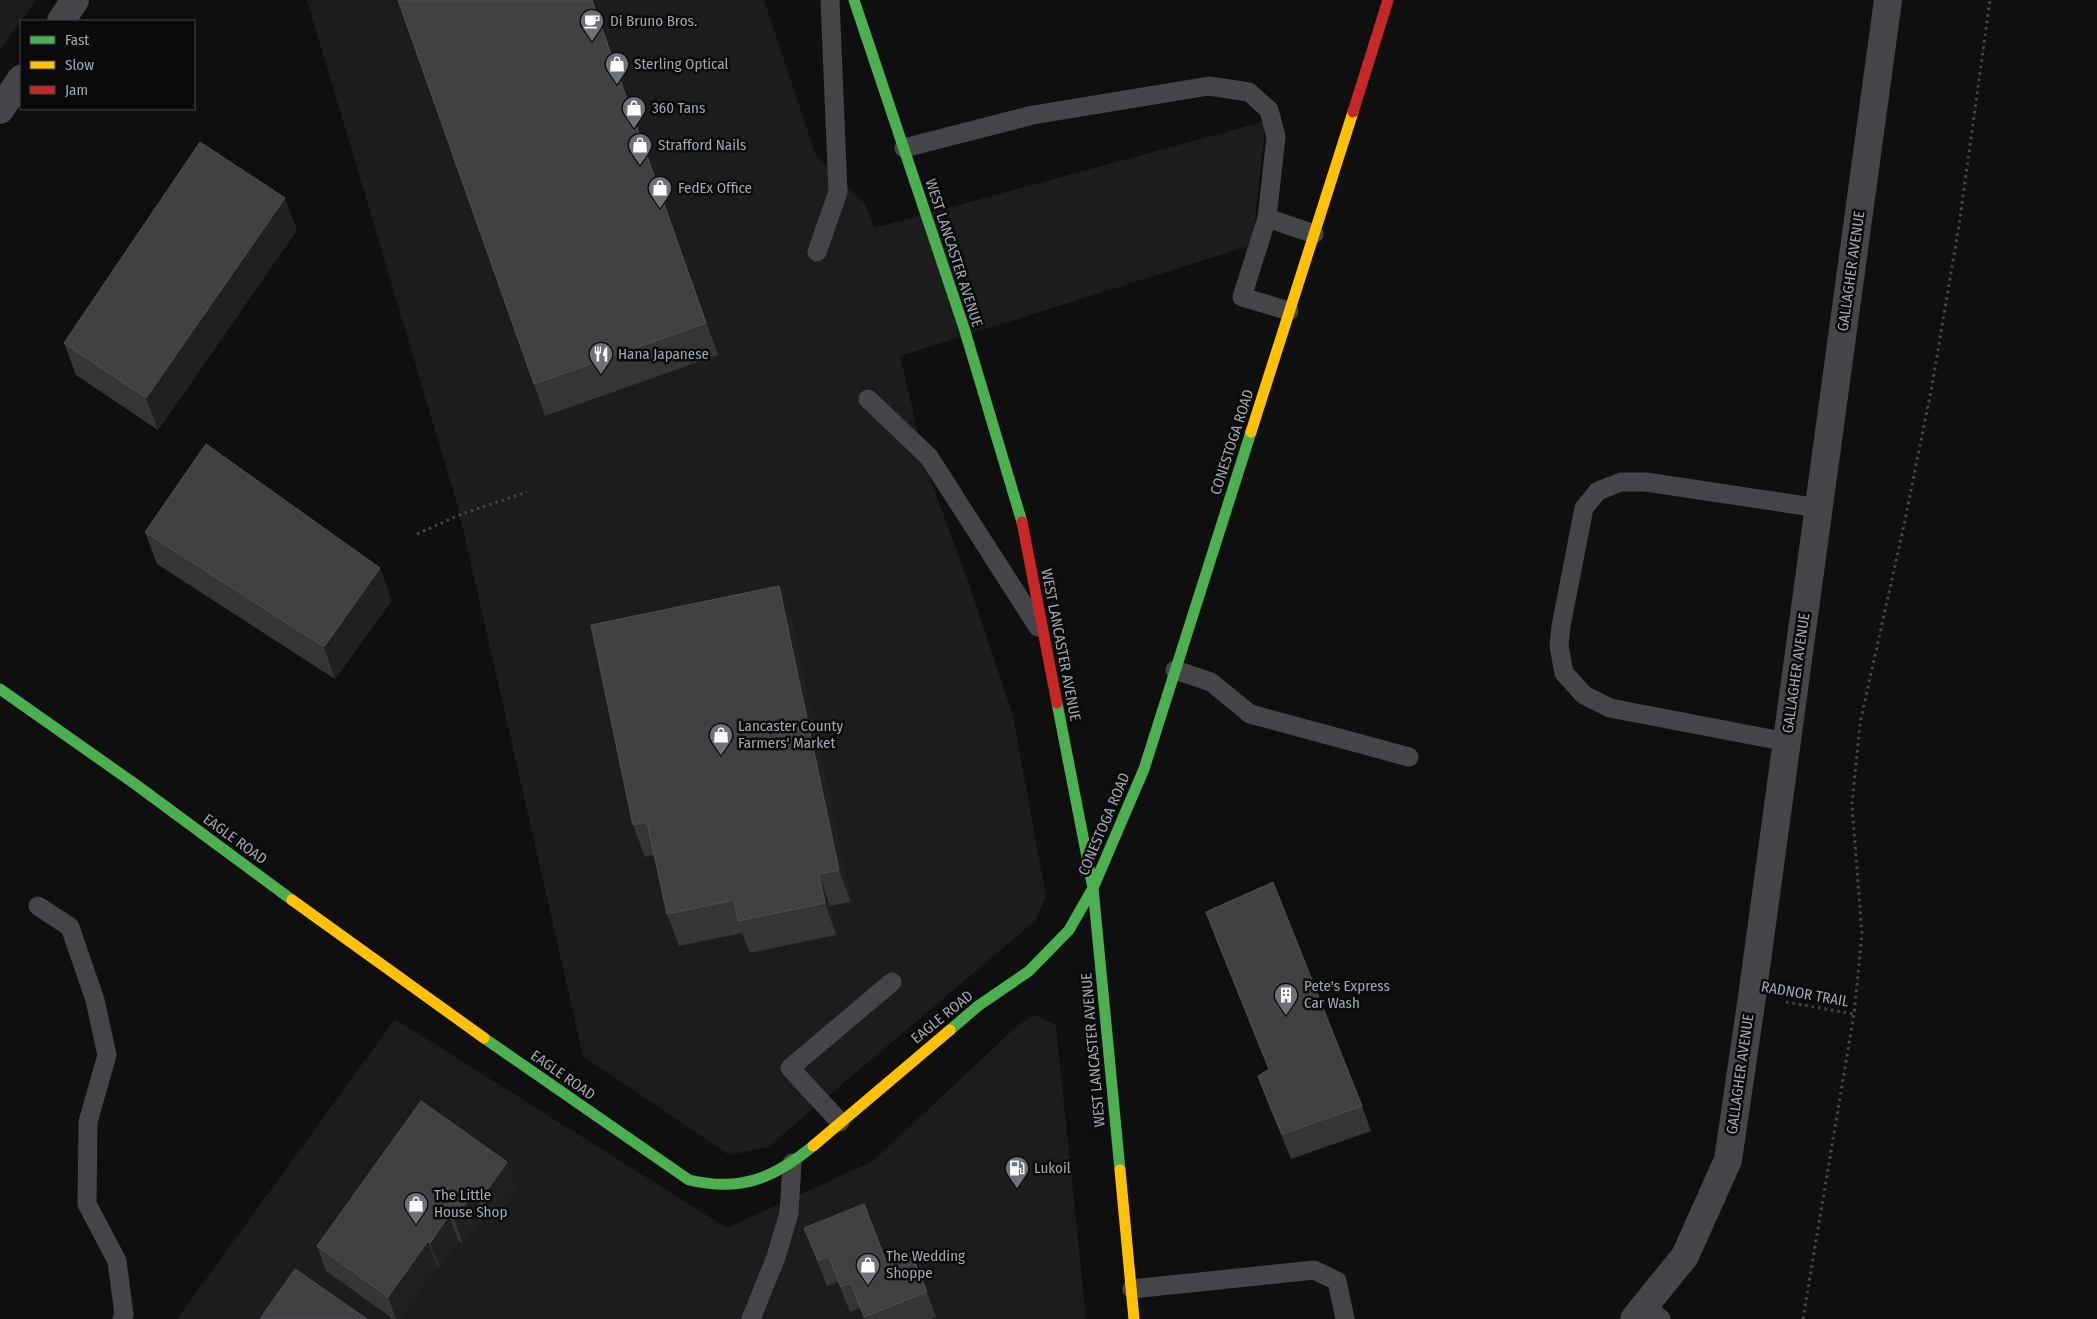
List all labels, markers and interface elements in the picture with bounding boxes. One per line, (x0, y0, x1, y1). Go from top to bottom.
cafe icon: Di Bruno Bros. (579, 8, 605, 42)
place label: Di Bruno Bros. (610, 12, 697, 30)
legend (20, 20, 195, 110)
text: Fast (65, 31, 89, 49)
shop icon: Sterling Optical (604, 51, 630, 85)
place label: Sterling Optical (634, 55, 729, 73)
text: Slow (65, 56, 94, 74)
text: Jam (65, 81, 88, 99)
shop icon: 360 Tans (621, 95, 647, 129)
place label: 360 Tans (652, 99, 705, 117)
shop icon: Strafford Nails (627, 132, 653, 166)
place label: Strafford Nails (658, 136, 746, 154)
shop icon: FedEx Office (647, 175, 673, 209)
street label: WEST LANCASTER AVENUE (921, 177, 987, 329)
place label: FedEx Office (678, 179, 752, 197)
street label: GALLAGHER AVENUE (1834, 210, 1868, 332)
restaurant icon: Hana Japanese (588, 341, 614, 375)
place label: Hana Japanese (618, 345, 709, 363)
street label: CONESTOGA ROAD (1207, 387, 1257, 497)
street label: WEST LANCASTER AVENUE (1037, 567, 1085, 723)
street label: GALLAGHER AVENUE (1779, 612, 1813, 734)
place label: Lancaster County Farmers' Market (738, 717, 843, 752)
shop icon: Lancaster County Farmers' Market (708, 722, 734, 756)
street label: CONESTOGA ROAD (1074, 770, 1134, 878)
street label: EAGLE ROAD (200, 810, 270, 868)
street label: WEST LANCASTER AVENUE (1077, 972, 1109, 1128)
place label: Pete's Express Car Wash (1304, 977, 1390, 1012)
street label: RADNOR TRAIL (1760, 977, 1851, 1011)
building icon: Pete's Express Car Wash (1273, 982, 1299, 1016)
street label: EAGLE ROAD (907, 987, 977, 1047)
street label: GALLAGHER AVENUE (1723, 1013, 1757, 1135)
street label: EAGLE ROAD (527, 1046, 599, 1104)
fuel station icon: Lukoil (1004, 1155, 1030, 1189)
place label: Lukoil (1034, 1159, 1071, 1177)
place label: The Little House Shop (434, 1186, 507, 1221)
shop icon: The Little House Shop (403, 1191, 429, 1225)
place label: The Wedding Shoppe (886, 1247, 965, 1282)
shop icon: The Wedding Shoppe (855, 1252, 881, 1286)

